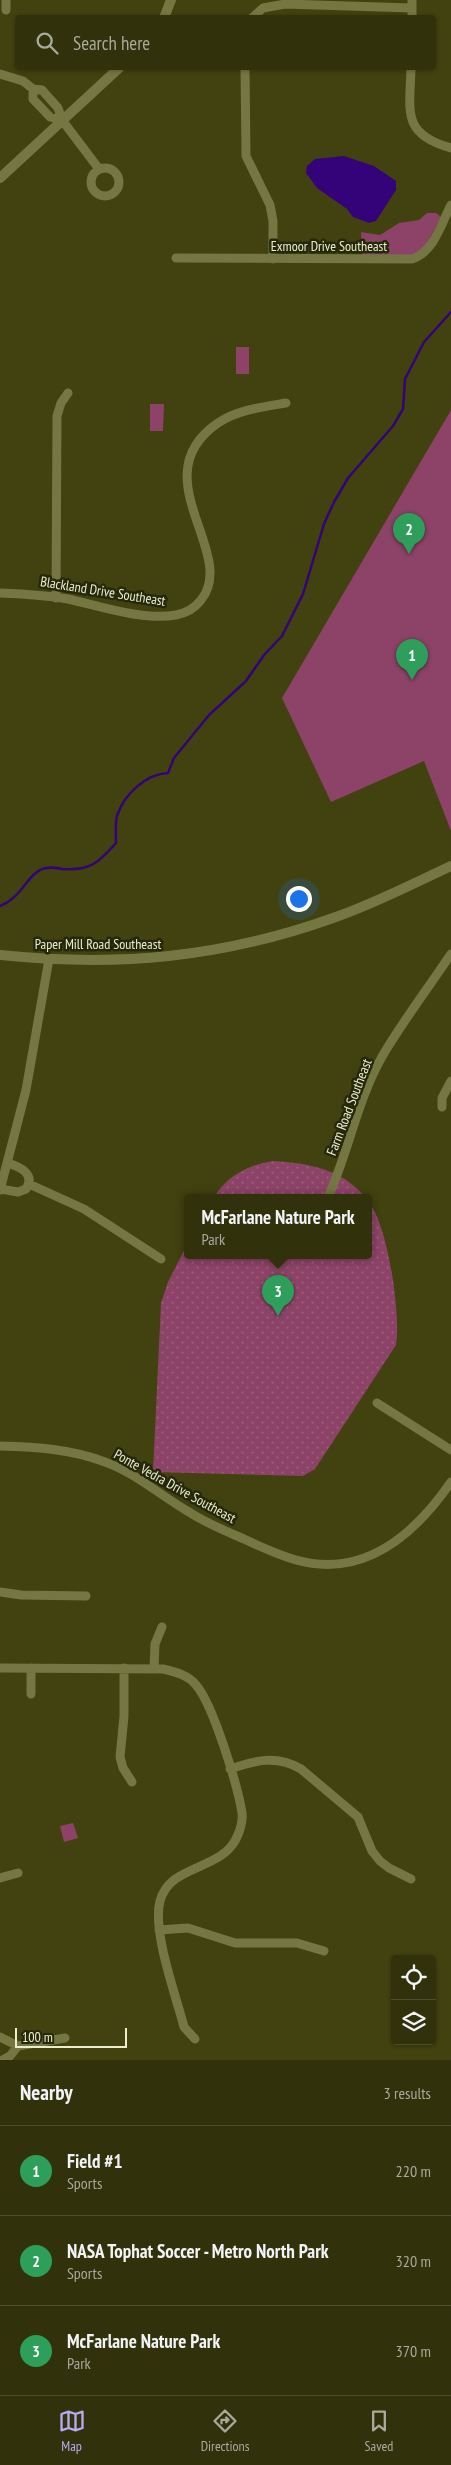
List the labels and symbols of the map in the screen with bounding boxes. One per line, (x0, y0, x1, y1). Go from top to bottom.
street label: Exmoor Drive Southeast (271, 237, 387, 255)
pin: 2 (393, 513, 425, 554)
street label: Blackland Drive Southeast (39, 572, 167, 610)
pin: 1 (396, 639, 428, 680)
your location (286, 886, 312, 912)
street label: Paper Mill Road Southeast (35, 935, 161, 953)
street label: Farm Road Southeast (322, 1056, 376, 1158)
pin: 3 (262, 1275, 294, 1316)
street label: Ponte Vedra Drive Southeast (111, 1445, 239, 1527)
scale bar (15, 2025, 128, 2048)

